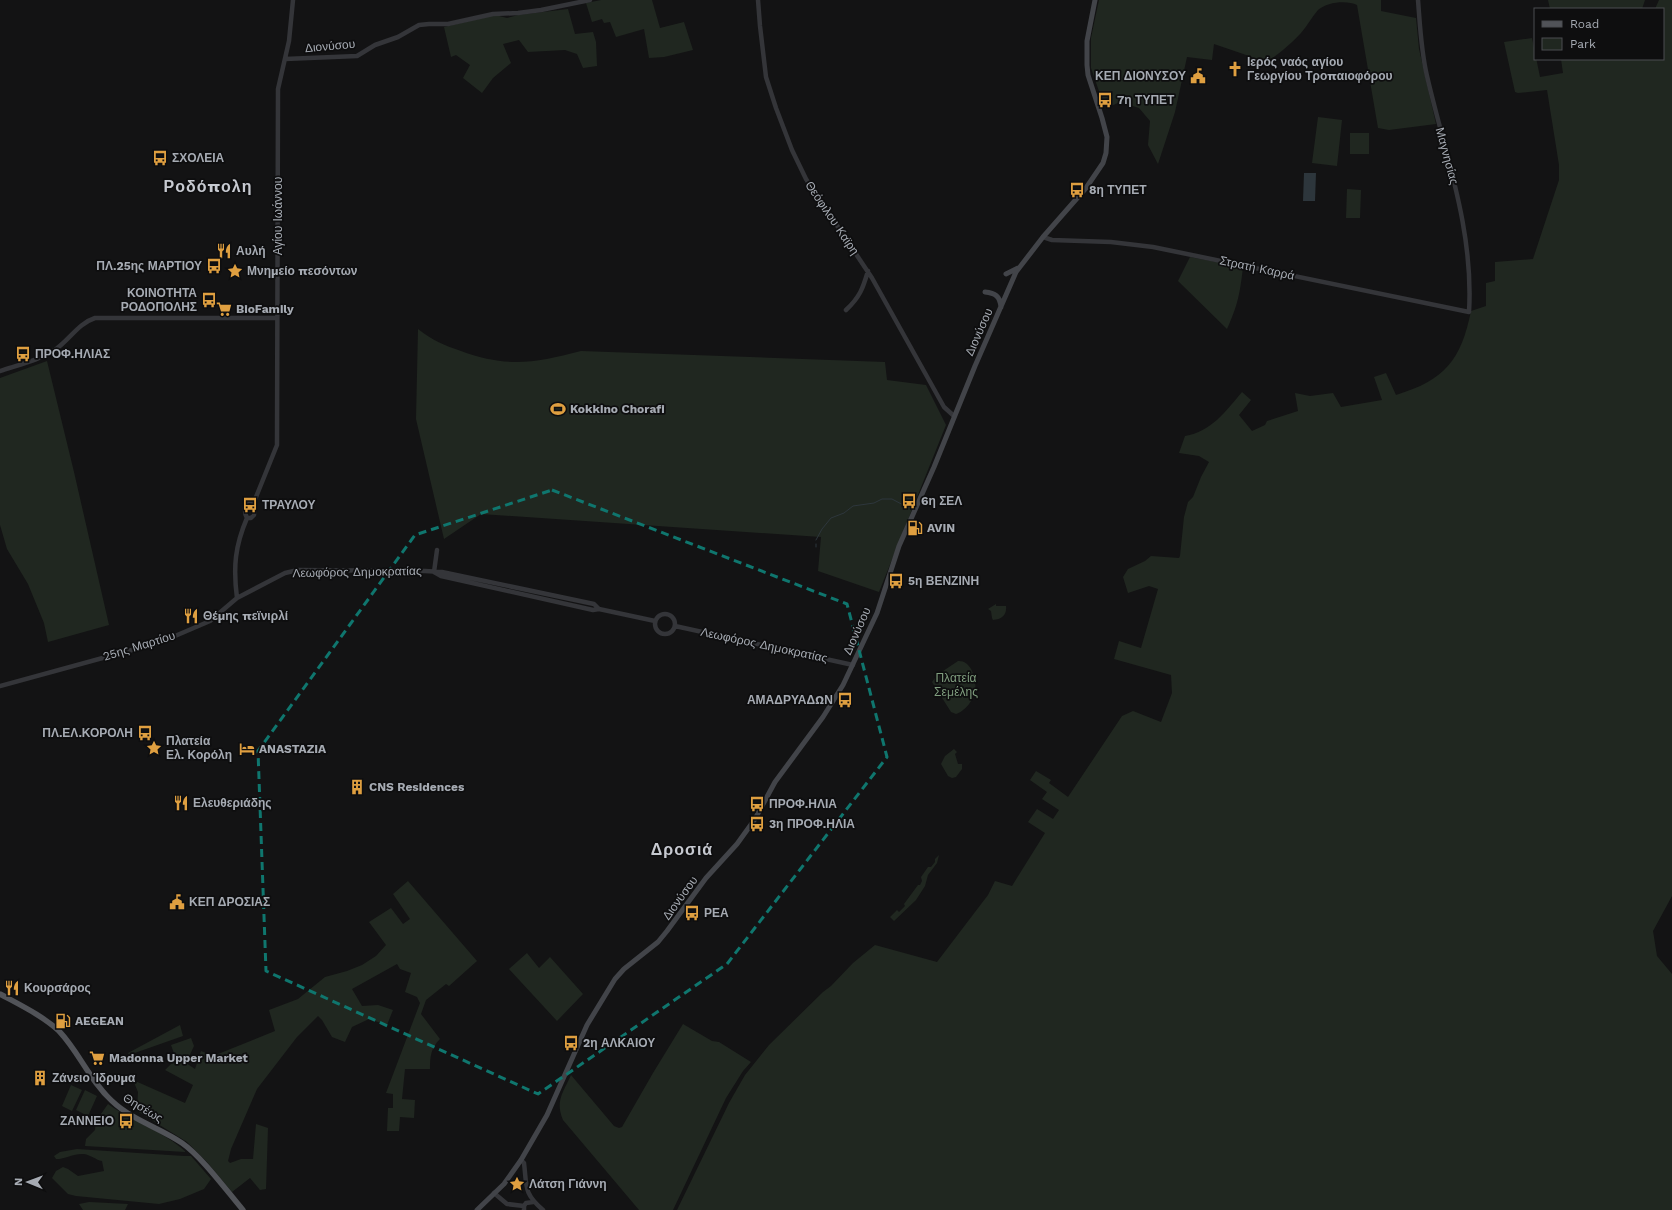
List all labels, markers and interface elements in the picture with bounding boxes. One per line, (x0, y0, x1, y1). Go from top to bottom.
legend (1534, 8, 1664, 60)
text: Road (1570, 17, 1599, 31)
street label: Διονύσου (304, 37, 356, 55)
text: Park (1570, 37, 1596, 51)
place label: Ιερός ναός αγίου Γεωργίου Τροπαιοφόρου (1247, 55, 1392, 83)
church icon: Ιερός ναός αγίου Γεωργίου Τροπαιοφόρου (1226, 60, 1244, 78)
public building icon: ΚΕΠ ΔΙΟΝΥΣΟΥ (1189, 67, 1207, 85)
place label: ΚΕΠ ΔΙΟΝΥΣΟΥ (1095, 69, 1186, 83)
bus stop icon: 7η ΤΥΠΕΤ (1096, 91, 1114, 109)
place label: 7η ΤΥΠΕΤ (1117, 93, 1175, 107)
street label: Μαγνησίας (1433, 126, 1461, 186)
bus stop icon: ΣΧΟΛΕΙΑ (151, 149, 169, 167)
place label: ΣΧΟΛΕΙΑ (172, 151, 225, 165)
district label: Ροδόπολη (164, 177, 253, 196)
street label: Αγίου Ιωάννου (271, 177, 285, 255)
street label: Θεόφιλου Καϊρη (802, 178, 862, 258)
bus stop icon: 8η ΤΥΠΕΤ (1068, 181, 1086, 199)
place label: 8η ΤΥΠΕΤ (1089, 183, 1147, 197)
restaurant icon: Αυλή (215, 242, 233, 260)
place label: Αυλή (236, 244, 266, 258)
street label: Στρατή Καρρά (1218, 253, 1296, 283)
bus stop icon: ΠΛ.25ης ΜΑΡΤΙΟΥ (205, 257, 223, 275)
place label: ΠΛ.25ης ΜΑΡΤΙΟΥ (96, 259, 202, 273)
place icon: Μνημείο πεσόντων (226, 262, 244, 280)
place label: Μνημείο πεσόντων (247, 264, 358, 278)
place label: ΚΟΙΝΟΤΗΤΑ ΡΟΔΟΠΟΛΗΣ (121, 286, 197, 314)
bus stop icon: ΚΟΙΝΟΤΗΤΑ ΡΟΔΟΠΟΛΗΣ (200, 291, 218, 309)
supermarket icon: BioFamily (215, 300, 233, 318)
place label: BioFamily (236, 302, 294, 316)
street label: Διονύσου (962, 306, 996, 358)
bus stop icon: ΠΡΟΦ.ΗΛΙΑΣ (14, 345, 32, 363)
place label: ΠΡΟΦ.ΗΛΙΑΣ (35, 347, 110, 361)
sports icon: Kokkino Chorafi (549, 400, 567, 418)
place label: Kokkino Chorafi (570, 402, 665, 416)
bus stop icon: 6η ΣΕΛ (900, 492, 918, 510)
place label: 6η ΣΕΛ (921, 494, 962, 508)
bus stop icon: ΤΡΑΥΛΟΥ (241, 496, 259, 514)
place label: ΤΡΑΥΛΟΥ (262, 498, 316, 512)
fuel station icon: AVIN (906, 519, 924, 537)
place label: AVIN (927, 521, 955, 535)
street label: Λεωφόρος Δημοκρατίας (292, 564, 422, 580)
bus stop icon: 5η ΒΕΝΖΙΝΗ (887, 572, 905, 590)
place label: 5η ΒΕΝΖΙΝΗ (908, 574, 979, 588)
street label: Διονύσου (840, 605, 874, 657)
restaurant icon: Θέμης πεϊνιρλί (182, 607, 200, 625)
place label: Θέμης πεϊνιρλί (203, 609, 288, 623)
street label: Λεωφόρος Δημοκρατίας (699, 625, 829, 665)
street label: 25ης Μαρτίου (101, 628, 177, 664)
park label: Πλατεία Σεμέλης (934, 671, 978, 699)
bus stop icon: ΑΜΑΔΡΥΑΔΩΝ (836, 691, 854, 709)
place label: ΑΜΑΔΡΥΑΔΩΝ (747, 693, 833, 707)
bus stop icon: ΠΛ.ΕΛ.ΚΟΡΟΛΗ (136, 724, 154, 742)
place label: ΠΛ.ΕΛ.ΚΟΡΟΛΗ (42, 726, 133, 740)
place label: Πλατεία Ελ. Κορόλη (166, 734, 232, 762)
place icon: Πλατεία Ελ. Κορόλη (145, 739, 163, 757)
hotel icon: ANASTAZIA (238, 740, 256, 758)
place label: ANASTAZIA (259, 742, 327, 756)
building icon: CNS Residences (348, 778, 366, 796)
place label: CNS Residences (369, 780, 465, 794)
restaurant icon: Ελευθεριάδης (172, 794, 190, 812)
bus stop icon: ΠΡΟΦ.ΗΛΙΑ (748, 795, 766, 813)
place label: Ελευθεριάδης (193, 796, 272, 810)
place label: ΠΡΟΦ.ΗΛΙΑ (769, 797, 837, 811)
bus stop icon: 3η ΠΡΟΦ.ΗΛΙΑ (748, 815, 766, 833)
place label: 3η ΠΡΟΦ.ΗΛΙΑ (769, 817, 855, 831)
district label: Δροσιά (651, 840, 713, 859)
street label: Διονύσου (659, 873, 701, 923)
public building icon: ΚΕΠ ΔΡΟΣΙΑΣ (168, 893, 186, 911)
place label: ΚΕΠ ΔΡΟΣΙΑΣ (189, 895, 270, 909)
bus stop icon: ΡΕΑ (683, 904, 701, 922)
place label: ΡΕΑ (704, 906, 729, 920)
restaurant icon: Κουρσάρος (3, 979, 21, 997)
place label: Κουρσάρος (24, 981, 91, 995)
fuel station icon: AEGEAN (54, 1012, 72, 1030)
place label: AEGEAN (75, 1014, 124, 1028)
bus stop icon: 2η ΑΛΚΑΙΟΥ (562, 1034, 580, 1052)
place label: 2η ΑΛΚΑΙΟΥ (583, 1036, 655, 1050)
supermarket icon: Madonna Upper Market (88, 1049, 106, 1067)
place label: Madonna Upper Market (109, 1051, 249, 1065)
building icon: Ζάνειο Ίδρυμα (31, 1069, 49, 1087)
place label: Ζάνειο Ίδρυμα (52, 1071, 136, 1085)
street label: Θησέως (121, 1091, 166, 1125)
bus stop icon: ΖΑΝΝΕΙΟ (117, 1112, 135, 1130)
place label: ΖΑΝΝΕΙΟ (60, 1114, 114, 1128)
north arrow (8, 1162, 48, 1202)
place icon: Λάτση Γιάννη (508, 1175, 526, 1193)
place label: Λάτση Γιάννη (529, 1177, 607, 1191)
text: N (12, 1178, 25, 1186)

